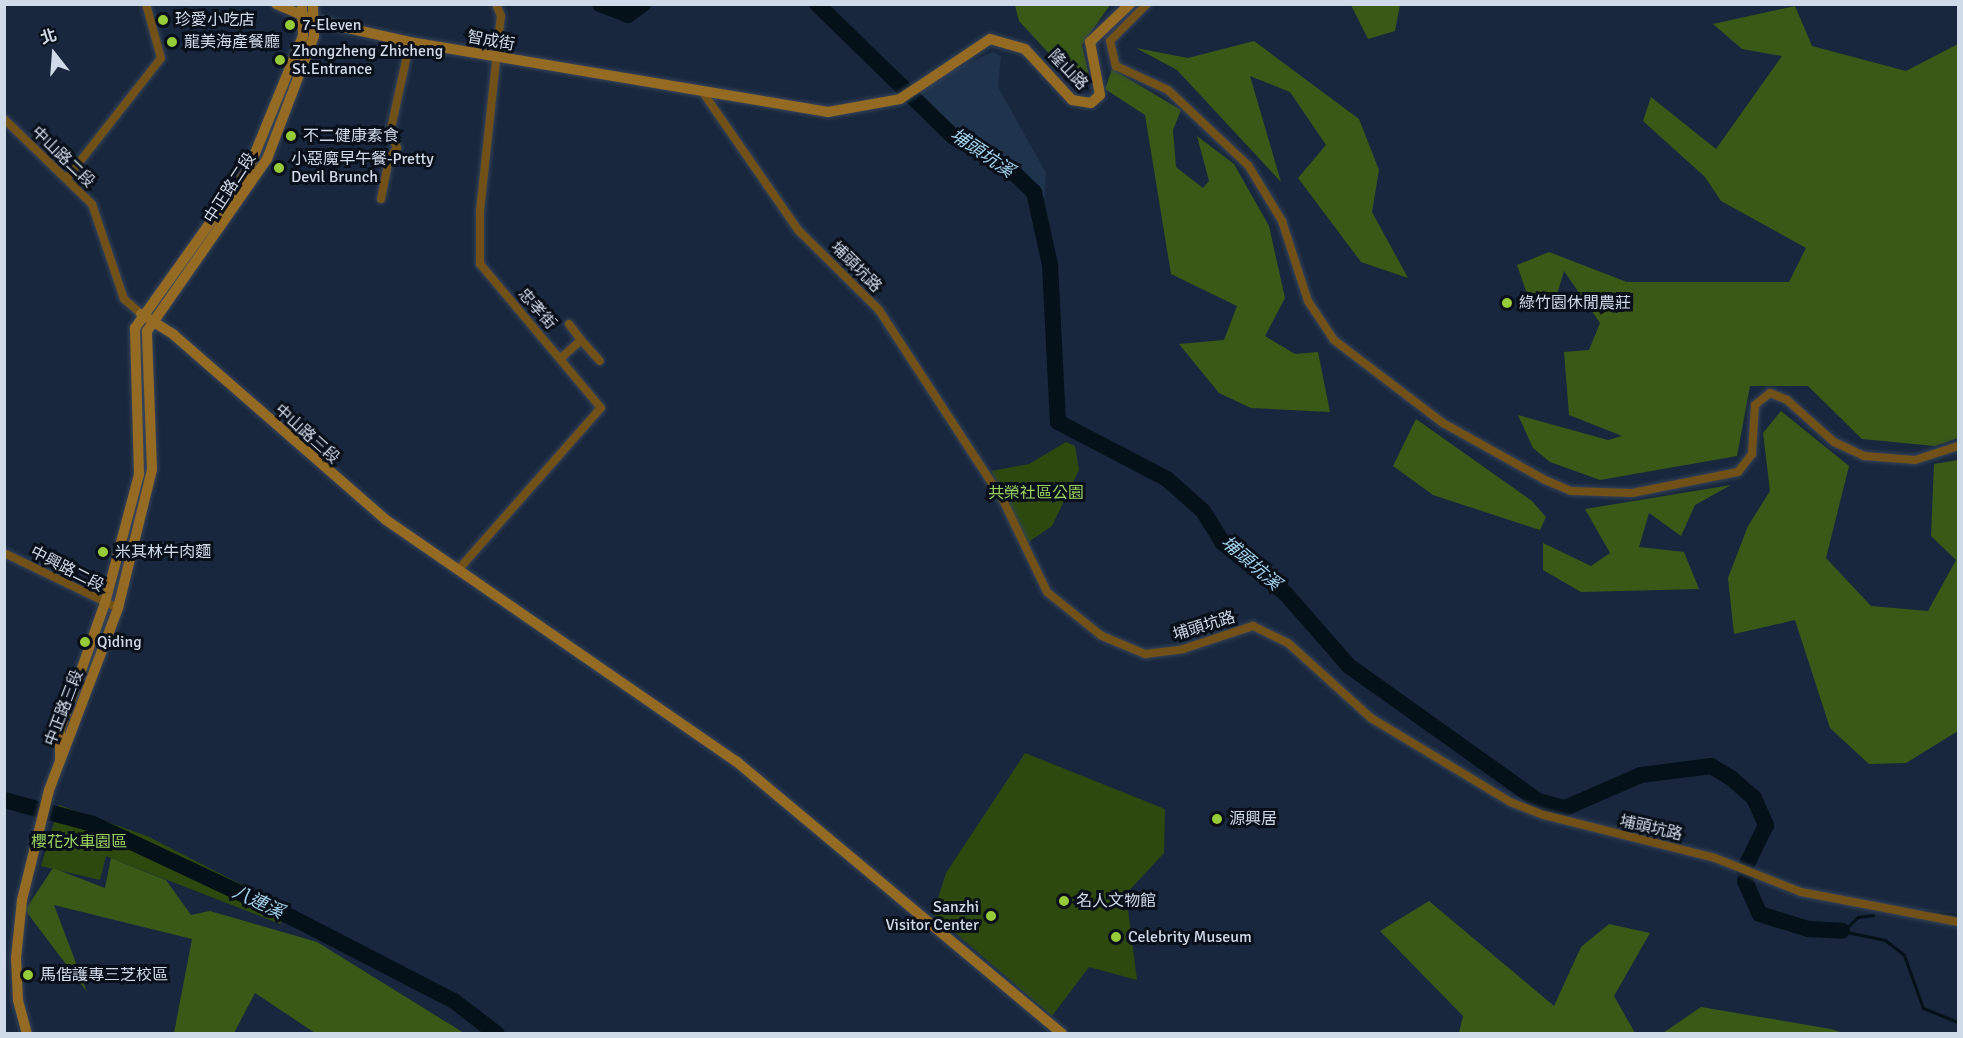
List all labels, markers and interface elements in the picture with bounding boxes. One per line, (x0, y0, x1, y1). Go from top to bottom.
place label: 珍愛小吃店 (175, 10, 255, 30)
marker: 珍愛小吃店 (156, 13, 170, 27)
place label: 7-Eleven (302, 15, 361, 35)
marker: 7-Eleven (283, 18, 297, 32)
north arrow (24, 24, 84, 84)
text: 北 (38, 25, 59, 49)
street label: 智成街 (466, 27, 516, 55)
place label: 龍美海產餐廳 (184, 32, 280, 52)
marker: 龍美海產餐廳 (165, 35, 179, 49)
place label: Zhongzheng Zhicheng St.Entrance (292, 41, 443, 79)
street label: 隆山路 (1044, 46, 1092, 94)
marker: Zhongzheng Zhicheng St.Entrance (273, 53, 287, 67)
street label: 中山路二段 (28, 122, 98, 192)
water label: 埔頭坑溪 (946, 124, 1018, 182)
place label: 不二健康素食 (303, 126, 399, 146)
marker: 不二健康素食 (284, 129, 298, 143)
street label: 中正路二段 (200, 149, 260, 227)
place label: 小惡魔早午餐-Pretty Devil Brunch (291, 149, 434, 187)
marker: 小惡魔早午餐-Pretty Devil Brunch (272, 161, 286, 175)
street label: 埔頭坑路 (827, 238, 885, 296)
street label: 忠孝街 (514, 285, 560, 333)
place label: 綠竹園休閒農莊 (1519, 293, 1631, 313)
marker: 綠竹園休閒農莊 (1500, 296, 1514, 310)
street label: 中山路三段 (271, 400, 343, 468)
park label: 共榮社區公園 (988, 483, 1084, 503)
water label: 埔頭坑溪 (1217, 531, 1285, 595)
street label: 中興路二段 (27, 542, 107, 596)
place label: 米其林牛肉麵 (115, 542, 211, 562)
marker: 米其林牛肉麵 (96, 545, 110, 559)
street label: 埔頭坑路 (1171, 607, 1237, 645)
place label: Qiding (97, 632, 142, 652)
marker: Qiding (78, 635, 92, 649)
street label: 中正路三段 (41, 667, 87, 749)
place label: 源興居 (1229, 809, 1277, 829)
street label: 埔頭坑路 (1618, 811, 1684, 845)
marker: 源興居 (1210, 812, 1224, 826)
park label: 櫻花水車園區 (31, 832, 127, 852)
water label: 八連溪 (229, 881, 287, 923)
place label: 名人文物館 (1076, 891, 1156, 911)
marker: 名人文物館 (1057, 894, 1071, 908)
place label: Sanzhi Visitor Center (885, 897, 979, 935)
marker: Sanzhi Visitor Center (984, 909, 998, 923)
place label: Celebrity Museum (1128, 927, 1252, 947)
marker: Celebrity Museum (1109, 930, 1123, 944)
place label: 馬偕護專三芝校區 (40, 965, 168, 985)
marker: 馬偕護專三芝校區 (21, 968, 35, 982)

